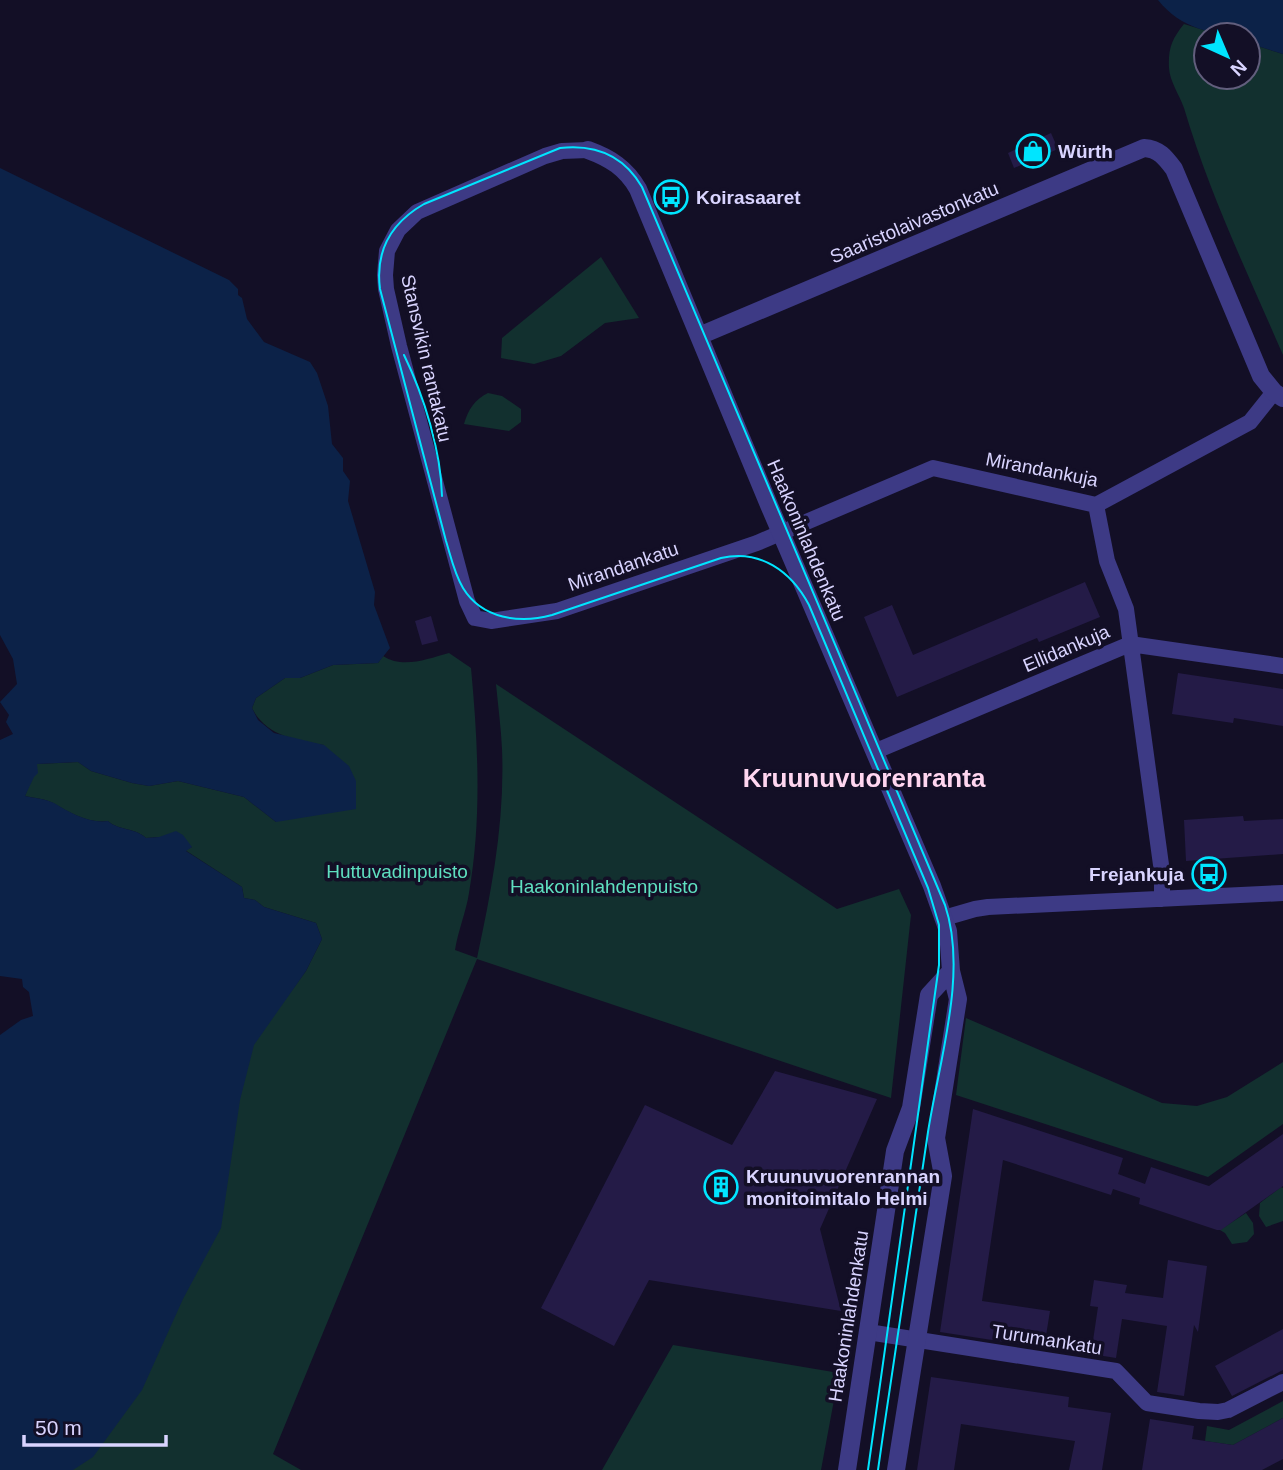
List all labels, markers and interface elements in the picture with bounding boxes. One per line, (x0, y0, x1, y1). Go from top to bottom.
north arrow (1192, 21, 1262, 91)
text: N (1226, 56, 1251, 80)
shop icon: Würth (1014, 132, 1052, 170)
place label: Würth (1058, 141, 1113, 162)
bus stop icon: Koirasaaret (652, 178, 690, 216)
street label: Saaristolaivastonkatu (827, 178, 1001, 267)
place label: Koirasaaret (696, 187, 801, 208)
street label: Stansvikin rantakatu (397, 272, 456, 444)
street label: Mirandankuja (984, 448, 1100, 491)
street label: Haakoninlahdenkatu (763, 456, 850, 624)
street label: Mirandankatu (565, 538, 681, 595)
street label: Ellidankuja (1020, 621, 1113, 676)
district label: Kruunuvuorenranta (743, 763, 986, 793)
bus stop icon: Frejankuja (1190, 855, 1228, 893)
park label: Huttuvadinpuisto (326, 861, 468, 882)
place label: Frejankuja (1089, 864, 1184, 885)
park label: Haakoninlahdenpuisto (510, 876, 698, 897)
place label: Kruunuvuorenrannan monitoimitalo Helmi (746, 1166, 940, 1209)
building icon: Kruunuvuorenrannan monitoimitalo Helmi (702, 1168, 740, 1206)
street label: Haakoninlahdenkatu (825, 1229, 872, 1403)
street label: Turumankatu (990, 1320, 1104, 1359)
scale bar (24, 1404, 166, 1448)
text: 50 m (35, 1416, 82, 1439)

